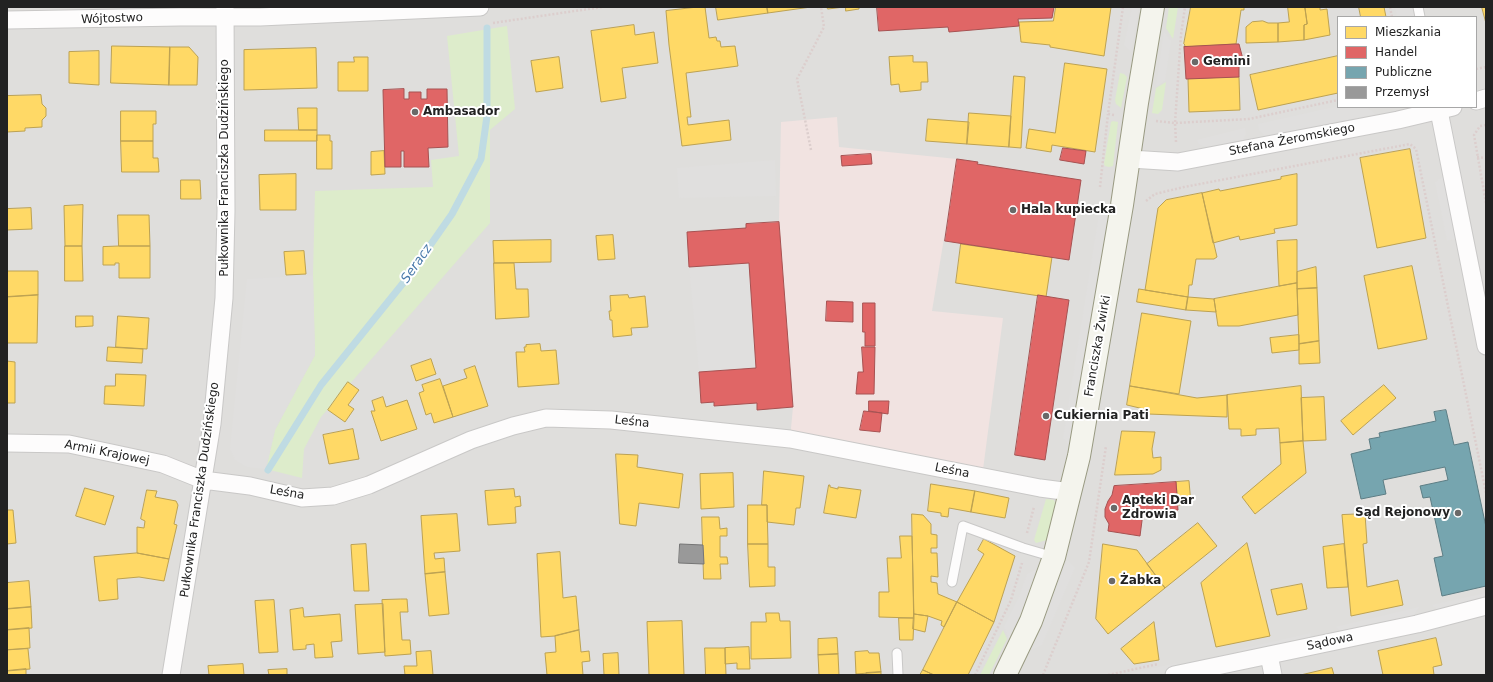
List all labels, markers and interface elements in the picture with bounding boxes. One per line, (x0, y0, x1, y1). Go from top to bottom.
street label: Wójtostwo (81, 11, 143, 27)
legend (1337, 16, 1477, 108)
text: Mieszkania (1375, 25, 1441, 39)
text: Handel (1375, 45, 1417, 59)
place label: Gemini (1203, 55, 1250, 69)
marker: Gemini (1190, 57, 1200, 67)
street label: Pułkownika Franciszka Dudzińskiego (218, 59, 232, 277)
text: Publiczne (1375, 65, 1432, 79)
text: Przemysł (1375, 85, 1429, 99)
place label: Ambasador (423, 105, 499, 119)
marker: Ambasador (410, 107, 420, 117)
street label: Stefana Żeromskiego (1228, 121, 1356, 159)
place label: Hala kupiecka (1021, 203, 1116, 217)
marker: Hala kupiecka (1008, 205, 1018, 215)
water label: Seracz (398, 242, 436, 286)
street label: Franciszka Żwirki (1082, 294, 1114, 398)
street label: Pułkownika Franciszka Dudzińskiego (178, 381, 222, 599)
place label: Cukiernia Pati (1054, 409, 1149, 423)
marker: Cukiernia Pati (1041, 411, 1051, 421)
street label: Leśna (614, 413, 650, 431)
street label: Armii Krajowej (63, 438, 151, 468)
street label: Leśna (933, 461, 971, 481)
street label: Leśna (268, 483, 306, 503)
place label: Apteki Dar Zdrowia (1122, 494, 1194, 522)
marker: Apteki Dar Zdrowia (1109, 503, 1119, 513)
place label: Sąd Rejonowy (1355, 506, 1450, 520)
marker: Sąd Rejonowy (1453, 508, 1463, 518)
place label: Żabka (1120, 574, 1161, 588)
marker: Żabka (1107, 576, 1117, 586)
street label: Sądowa (1305, 630, 1355, 654)

